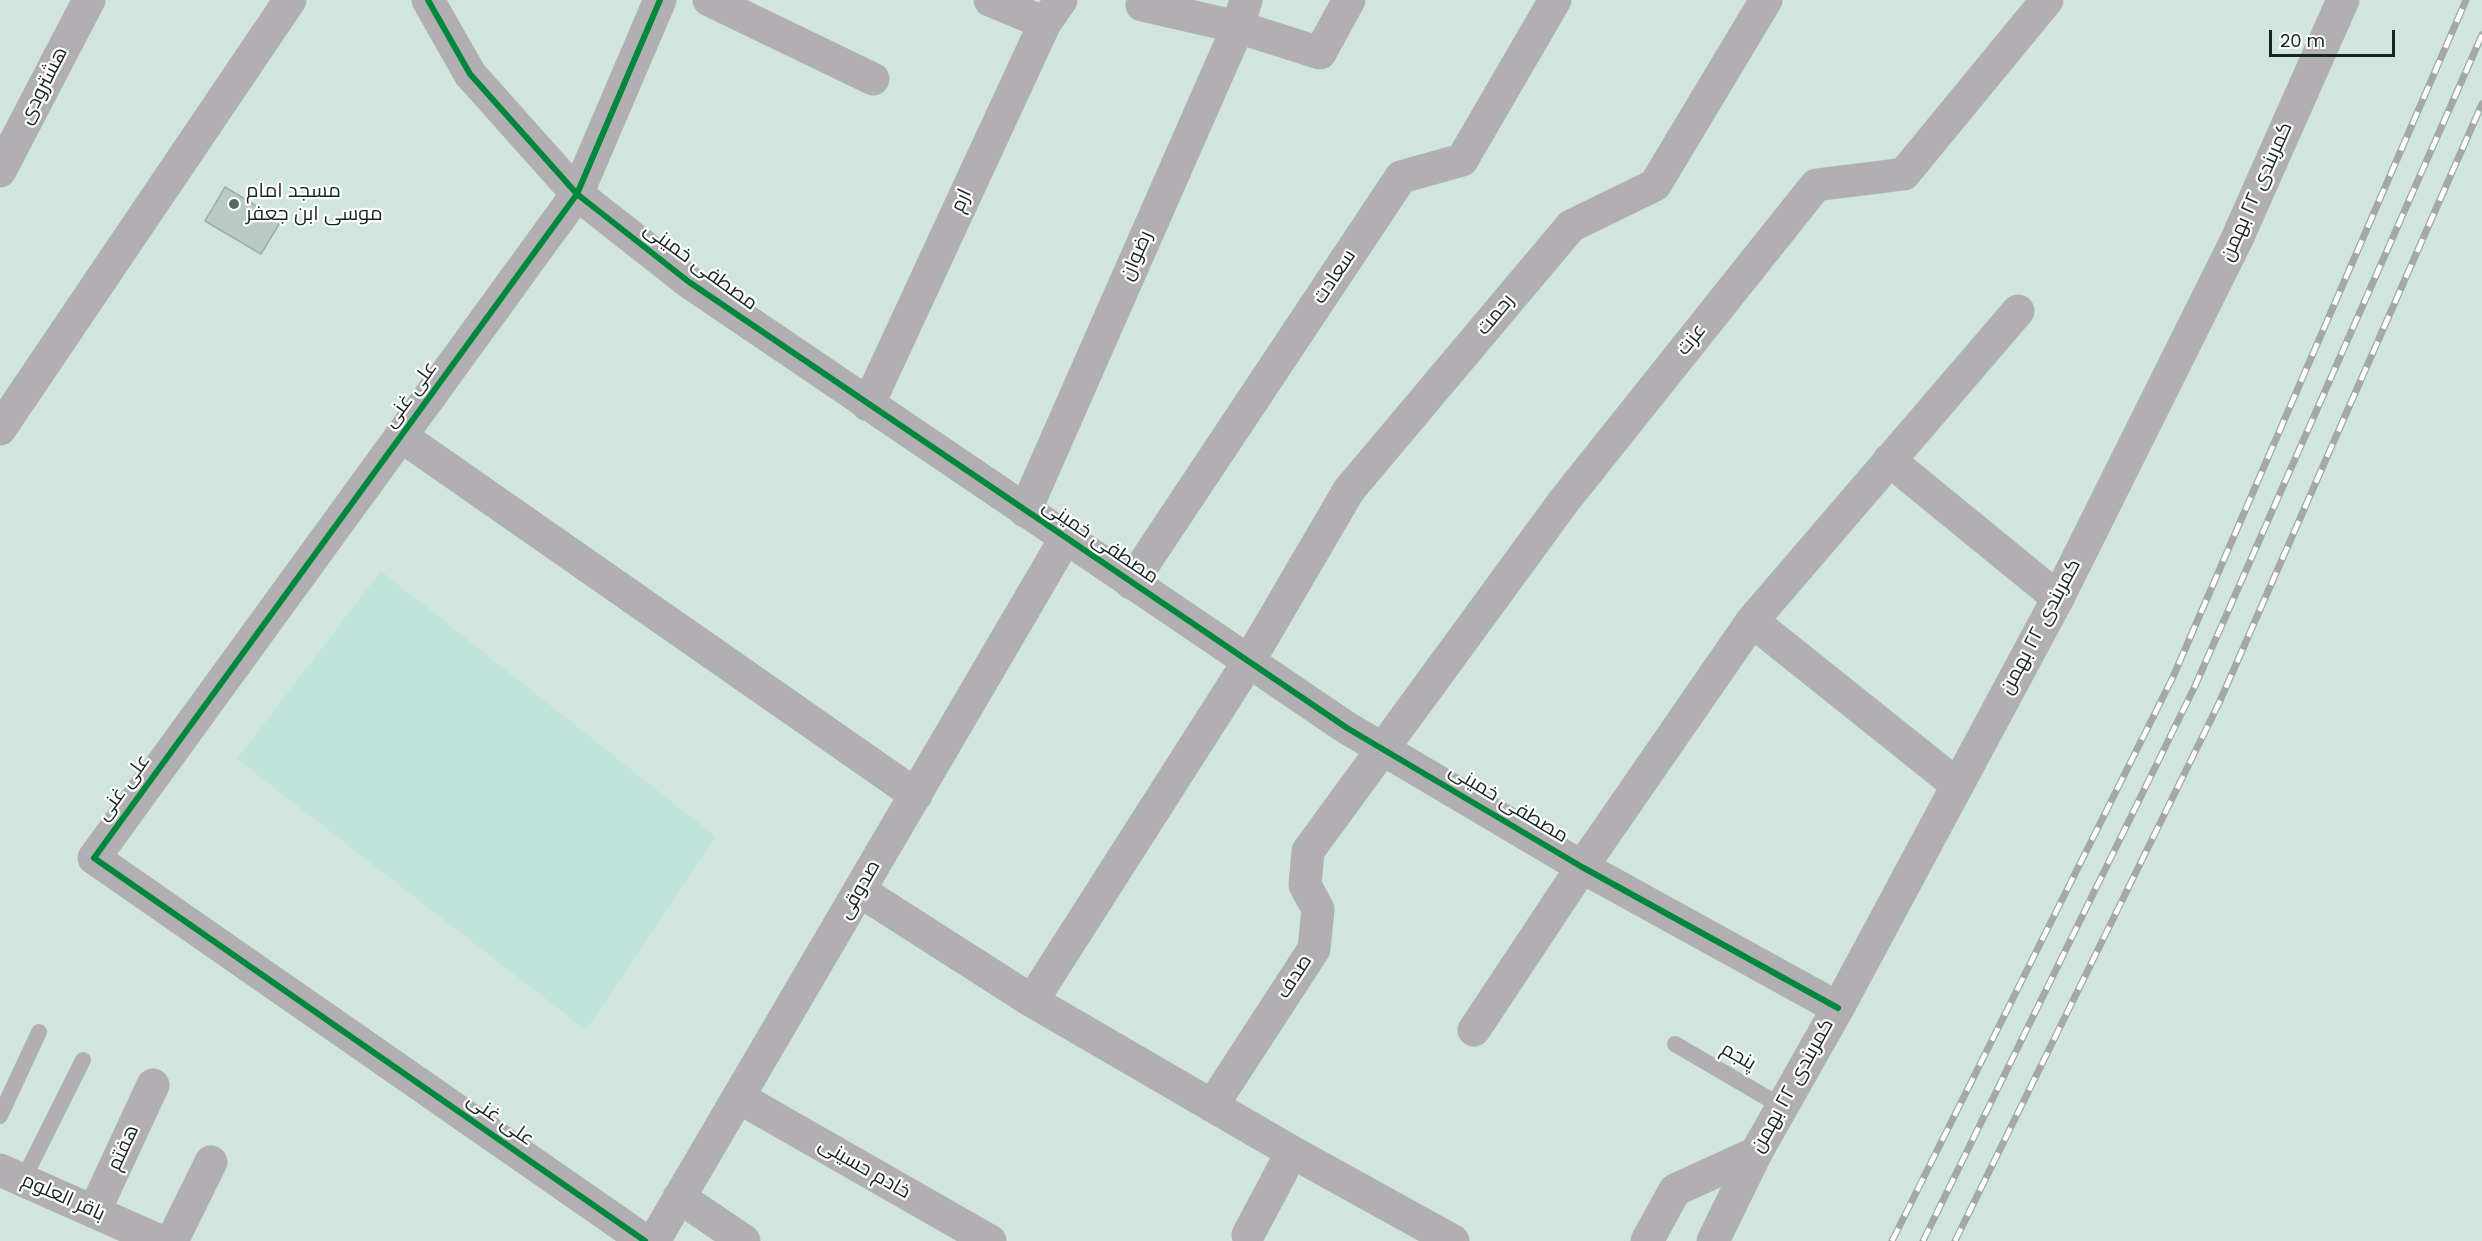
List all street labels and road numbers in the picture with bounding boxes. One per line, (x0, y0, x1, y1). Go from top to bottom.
street label: هشترودی (14, 43, 74, 129)
street label: کمربندی ۲۲ بهمن (2216, 119, 2298, 265)
street label: ارم (946, 185, 978, 217)
street label: مصطفی خمینی (638, 218, 762, 316)
street label: رضوان (1115, 227, 1159, 285)
street label: سعادت (1308, 245, 1362, 309)
street label: رحمت (1472, 290, 1520, 340)
street label: عزت (1672, 319, 1712, 361)
street label: علی غنی (379, 357, 443, 433)
street label: مصطفی خمینی (1037, 494, 1163, 590)
street label: کمربندی ۲۲ بهمن (1995, 555, 2087, 699)
street label: علی غنی (92, 750, 156, 826)
street label: مصطفی خمینی (1444, 759, 1572, 849)
street label: صدوقی (834, 856, 886, 924)
street label: صدف (1272, 950, 1318, 1004)
street label: کمربندی ۲۲ بهمن (1746, 1015, 1840, 1157)
street label: پنجم (1716, 1037, 1760, 1077)
street label: علی غنی (462, 1088, 538, 1152)
street label: هفتم (103, 1121, 145, 1175)
street label: خادم حسینی (814, 1133, 914, 1205)
street label: باقر العلوم (18, 1169, 108, 1227)

